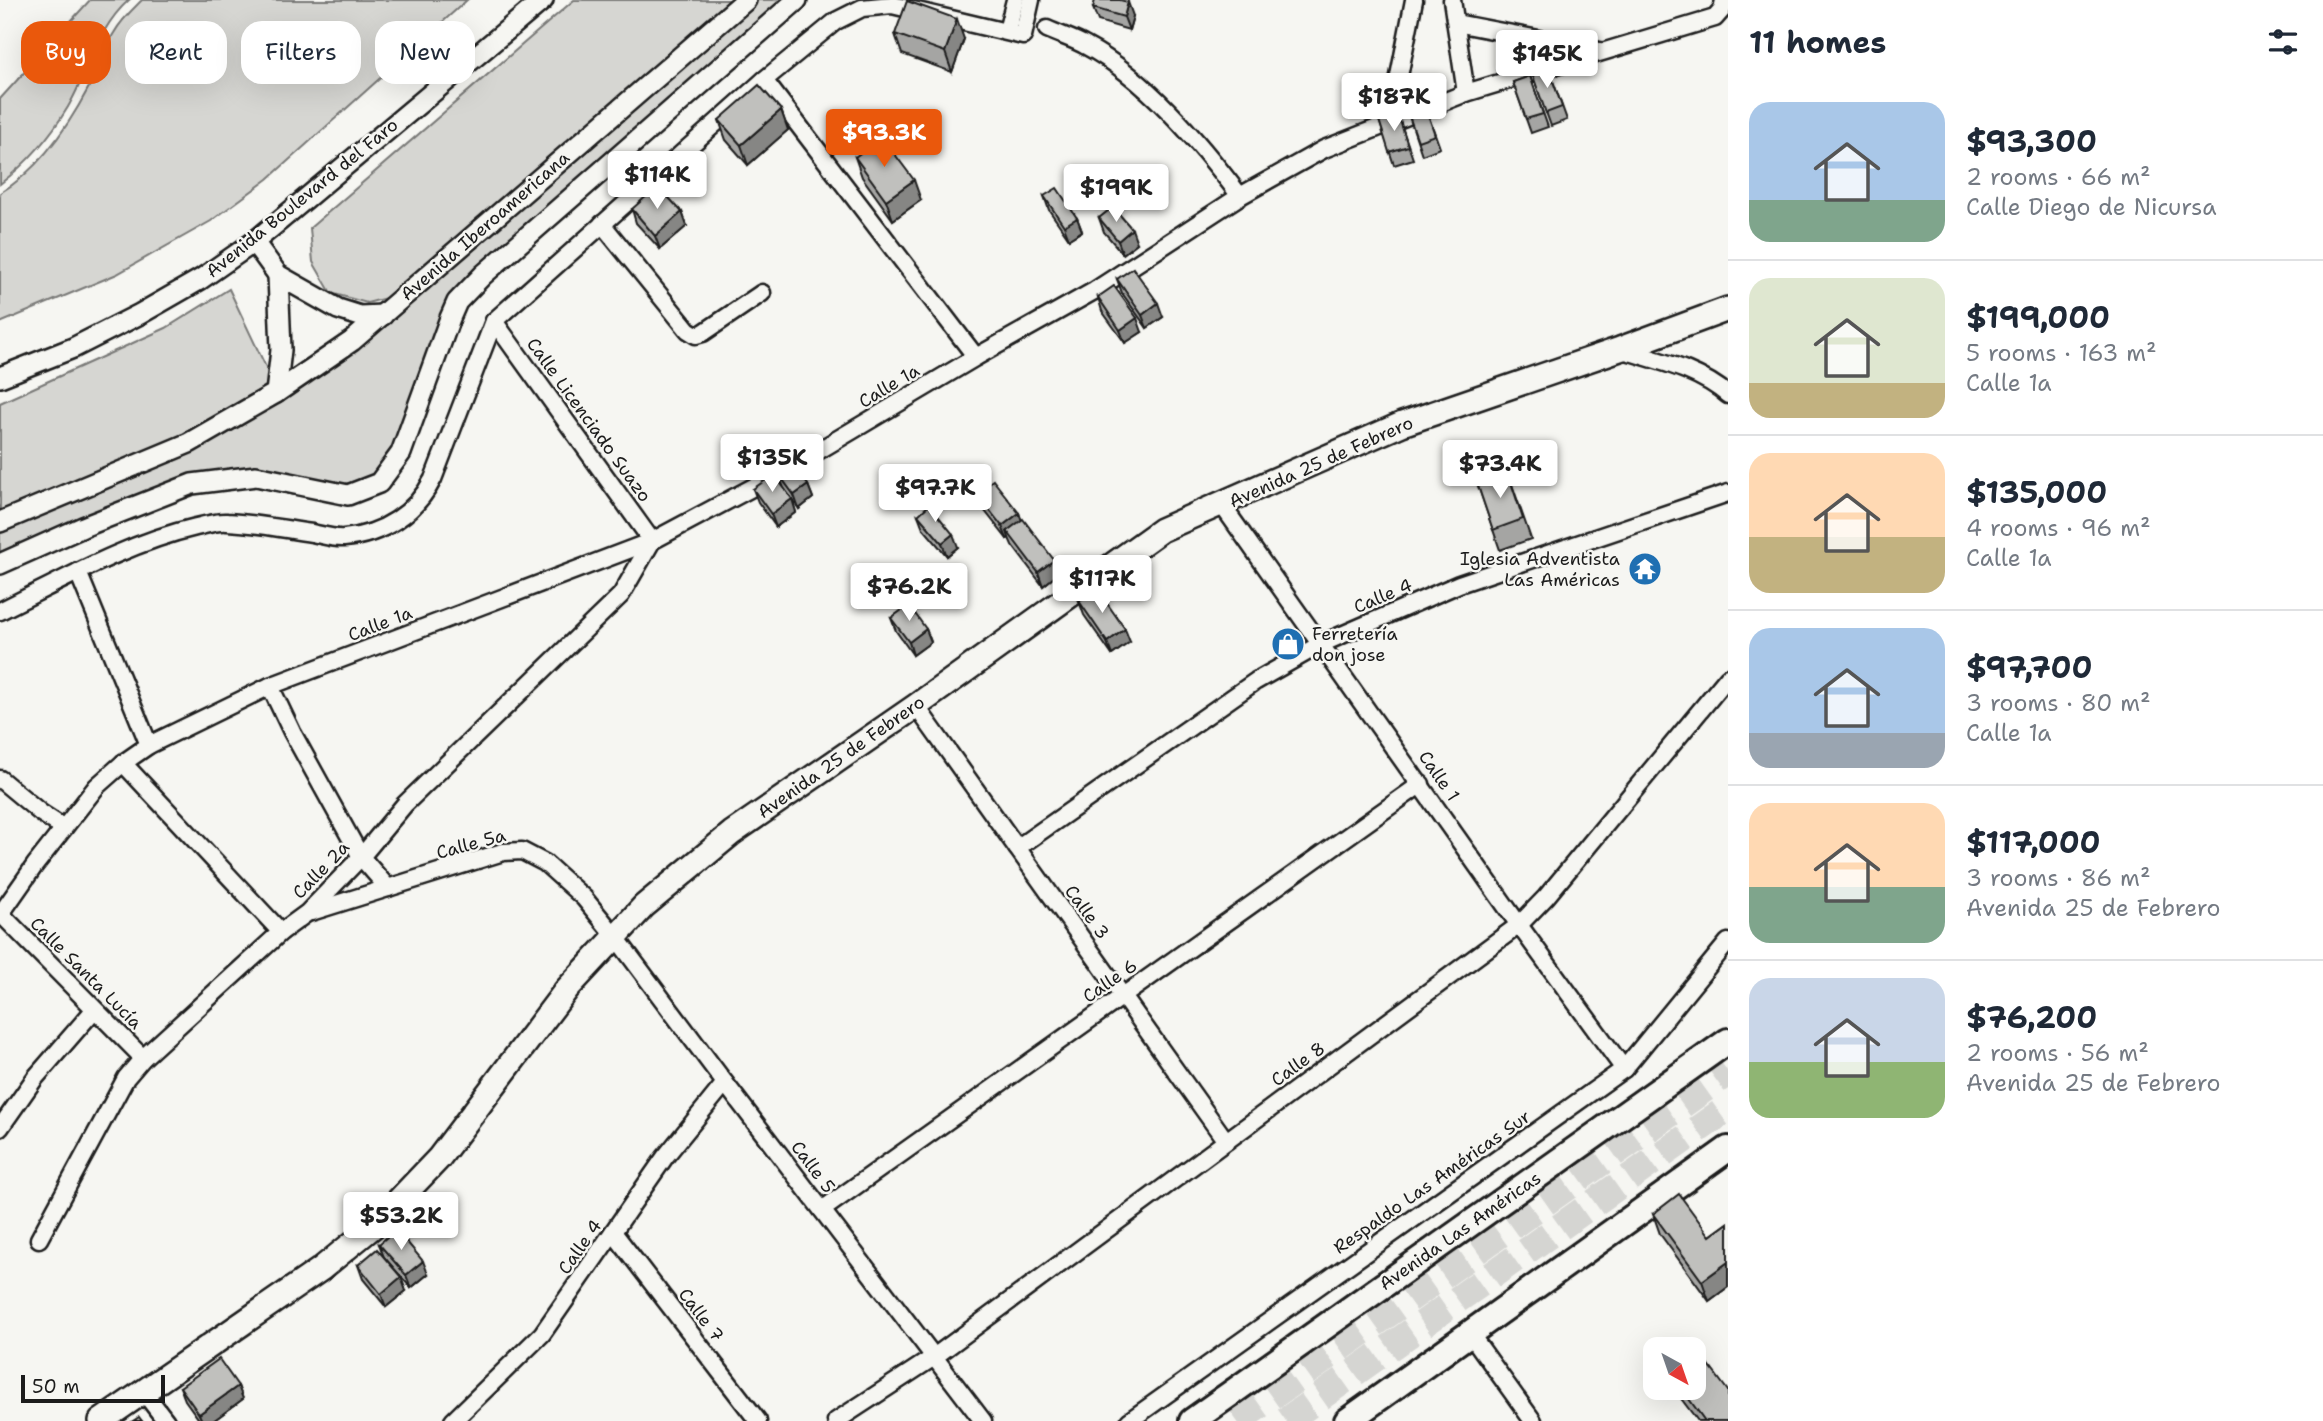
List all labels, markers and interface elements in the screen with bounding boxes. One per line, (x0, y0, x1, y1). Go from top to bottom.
chip: Buy (21, 21, 111, 84)
chip: Rent (125, 21, 227, 84)
chip: Filters (241, 21, 361, 84)
chip: New (375, 21, 475, 84)
text: 11 homes (1749, 22, 1886, 63)
icon: filters (2264, 23, 2302, 61)
pin: $145K (1498, 31, 1596, 90)
text: $145K (1512, 38, 1582, 68)
pin: $187K (1345, 74, 1443, 133)
text: $187K (1358, 81, 1430, 111)
pin: $93.3K (827, 110, 941, 169)
street label: Avenida Boulevard del Faro (201, 113, 403, 283)
text: $93.3K (842, 117, 926, 147)
text: $93,300 (1966, 121, 2097, 162)
icon: home (1805, 130, 1889, 214)
street label: Avenida Iberoamericana (395, 146, 575, 306)
pin: $114K (608, 152, 706, 211)
text: $114K (624, 159, 690, 189)
text: 2 rooms · 66 m² (1966, 162, 2151, 192)
pin: $199K (1067, 164, 1165, 224)
text: $199K (1080, 172, 1152, 202)
text: Calle Diego de Nicursa (1966, 192, 2216, 222)
text: $199,000 (1966, 297, 2110, 338)
icon: home (1805, 306, 1889, 390)
street label: Calle Licenciado Suazo (521, 333, 657, 507)
text: 5 rooms · 163 m² (1966, 338, 2157, 368)
street label: Calle 1a (854, 358, 924, 414)
text: Calle 1a (1966, 368, 2052, 398)
street label: Avenida 25 de Febrero (1225, 411, 1417, 513)
pin: $135K (723, 434, 821, 494)
pin: $73.4K (1443, 440, 1557, 500)
text: $135K (737, 442, 808, 472)
text: $73.4K (1459, 448, 1541, 478)
pin: $97.7K (878, 464, 992, 524)
text: $97.7K (895, 472, 975, 502)
text: $135,000 (1966, 472, 2107, 513)
icon: home (1805, 481, 1889, 565)
text: 4 rooms · 96 m² (1966, 513, 2151, 543)
text: Calle 1a (1966, 543, 2052, 573)
place label: Iglesia Adventista Las Américas (1460, 547, 1620, 592)
temple icon: Iglesia Adventista Las Américas (1626, 550, 1664, 588)
pin: $117K (1053, 556, 1151, 615)
text: $117K (1069, 563, 1135, 593)
pin: $76.2K (852, 564, 966, 623)
text: $76.2K (867, 571, 951, 601)
street label: Calle 4 (1350, 573, 1416, 619)
street label: Calle 1a (344, 601, 416, 647)
place label: Ferretería don jose (1312, 622, 1398, 667)
shop icon: Ferretería don jose (1269, 625, 1307, 663)
text: $97,700 (1966, 647, 2092, 688)
icon: home (1805, 656, 1889, 740)
text: 3 rooms · 80 m² (1966, 688, 2151, 718)
street label: Avenida 25 de Febrero (753, 690, 929, 824)
text: Calle 1a (1966, 718, 2052, 748)
street label: Calle 1 (1413, 746, 1465, 806)
text: $117,000 (1966, 822, 2101, 863)
street label: Calle 5a (434, 823, 508, 865)
icon: home (1805, 831, 1889, 915)
street label: Calle 2a (287, 836, 355, 904)
text: 3 rooms · 86 m² (1966, 863, 2151, 893)
street label: Calle 3 (1059, 880, 1115, 944)
text: Avenida 25 de Febrero (1966, 893, 2220, 923)
street label: Calle Santa Lucía (25, 912, 147, 1034)
street label: Calle 6 (1078, 954, 1142, 1008)
text: $76,200 (1966, 997, 2097, 1038)
icon: home (1805, 1006, 1889, 1090)
street label: Calle 8 (1266, 1036, 1330, 1092)
text: 2 rooms · 56 m² (1966, 1038, 2149, 1068)
text: Avenida 25 de Febrero (1966, 1068, 2220, 1098)
street label: Respaldo Las Américas Sur (1329, 1105, 1535, 1259)
street label: Calle 5 (785, 1136, 841, 1198)
street label: Avenida Las Américas (1374, 1166, 1546, 1296)
pin: $53.2K (344, 1192, 458, 1252)
text: $53.2K (359, 1200, 443, 1230)
street label: Calle 4 (553, 1215, 607, 1279)
street label: Calle 7 (673, 1283, 729, 1347)
north arrow (1643, 1337, 1706, 1400)
map controls (1643, 1337, 1706, 1400)
scale bar (21, 1372, 164, 1404)
text: 50 m (32, 1374, 80, 1399)

